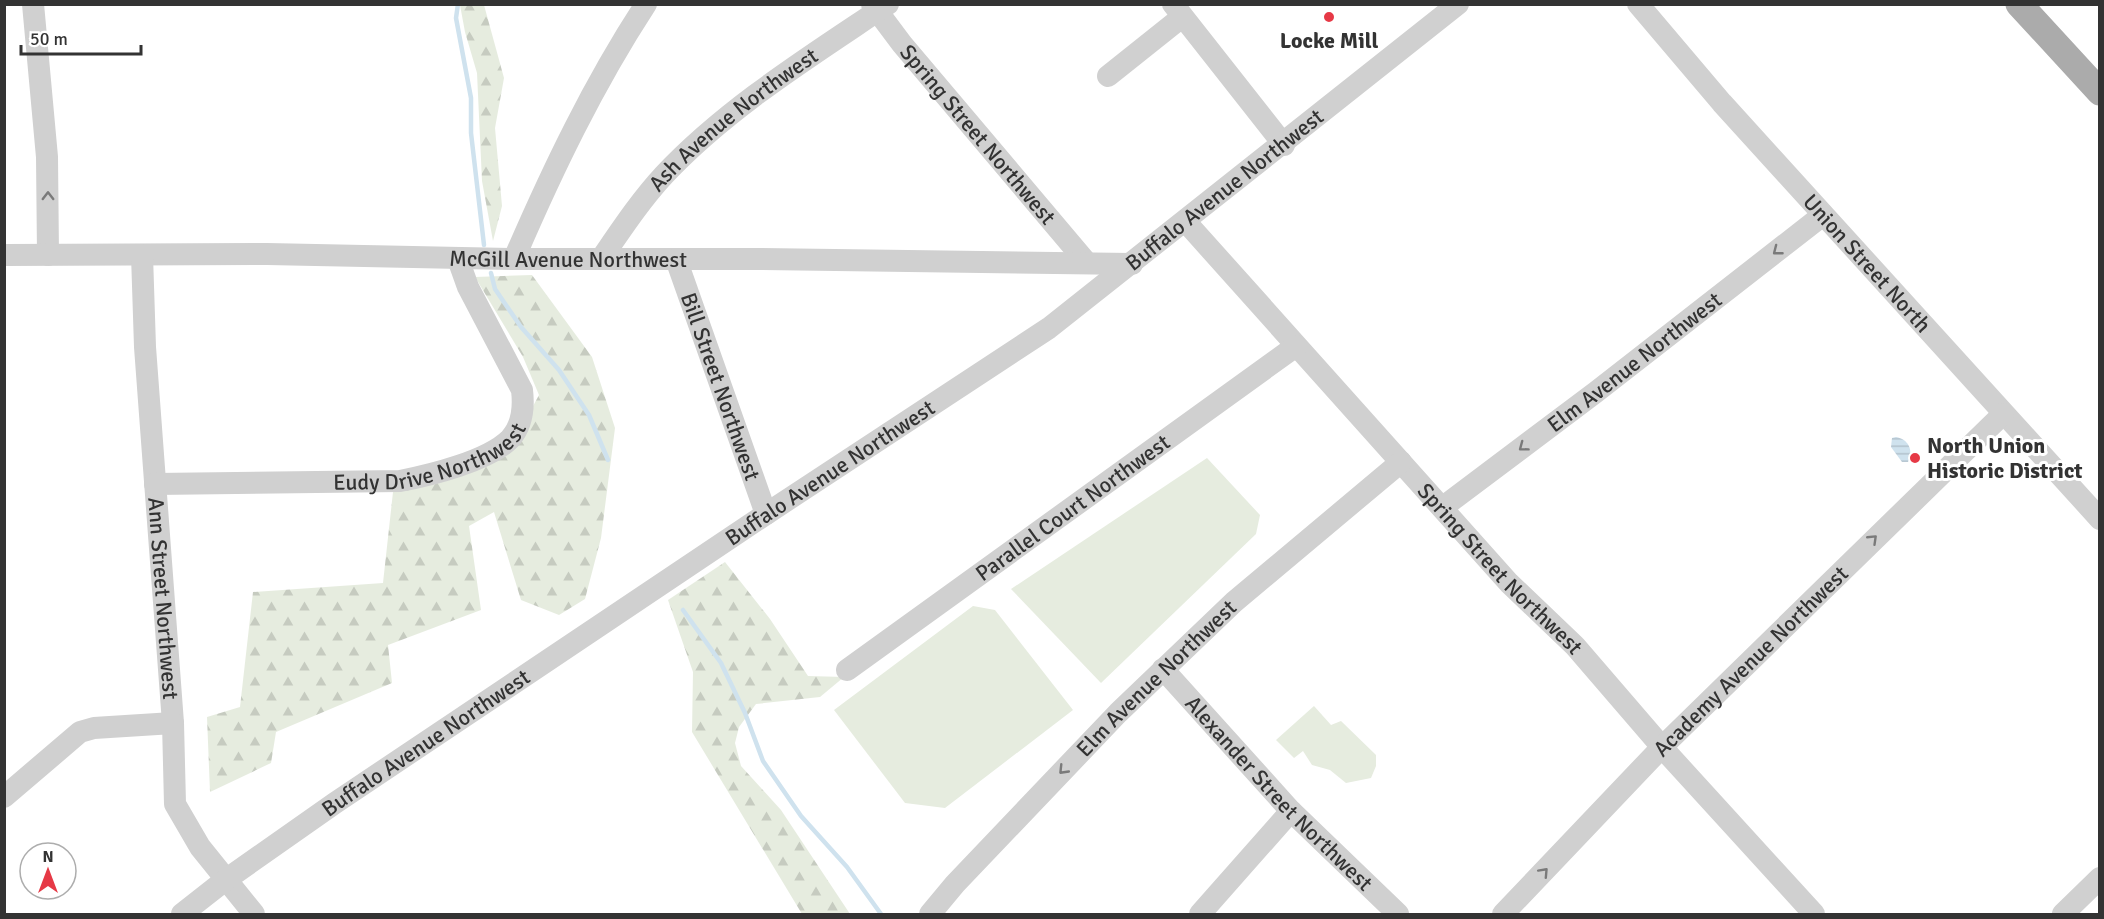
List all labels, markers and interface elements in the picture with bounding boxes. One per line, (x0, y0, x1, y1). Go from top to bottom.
marker: Locke Mill (1322, 10, 1336, 24)
scale bar (21, 18, 141, 56)
place label: Locke Mill (1280, 27, 1378, 54)
text: 50 m (30, 28, 68, 50)
street label: Spring Street Northwest (894, 39, 1062, 230)
street label: Ash Avenue Northwest (643, 42, 823, 197)
street label: Buffalo Avenue Northwest (1120, 103, 1329, 276)
street label: Union Street North (1797, 188, 1937, 338)
one-way arrow (41, 192, 54, 201)
one-way arrow (1773, 243, 1784, 254)
street label: McGill Avenue Northwest (449, 245, 687, 273)
street label: Elm Avenue Northwest (1542, 286, 1727, 438)
street label: Bill Street Northwest (675, 289, 766, 484)
street label: Buffalo Avenue Northwest (720, 394, 940, 552)
street label: Eudy Drive Northwest (333, 418, 532, 496)
street label: Parallel Court Northwest (970, 428, 1175, 587)
place label: North Union Historic District (1927, 432, 2083, 484)
one-way arrow (1518, 440, 1529, 451)
marker: North Union Historic District (1908, 451, 1922, 465)
street label: Spring Street Northwest (1412, 477, 1589, 660)
street label: Ann Street Northwest (142, 496, 184, 701)
one-way arrow (1865, 536, 1876, 547)
street label: Academy Avenue Northwest (1647, 560, 1854, 762)
street label: Elm Avenue Northwest (1071, 594, 1242, 762)
street label: Buffalo Avenue Northwest (316, 663, 535, 822)
street label: Alexander Street Northwest (1179, 690, 1379, 897)
one-way arrow (1059, 764, 1070, 774)
north arrow (18, 841, 78, 901)
text: N (42, 847, 54, 867)
one-way arrow (1536, 868, 1547, 879)

